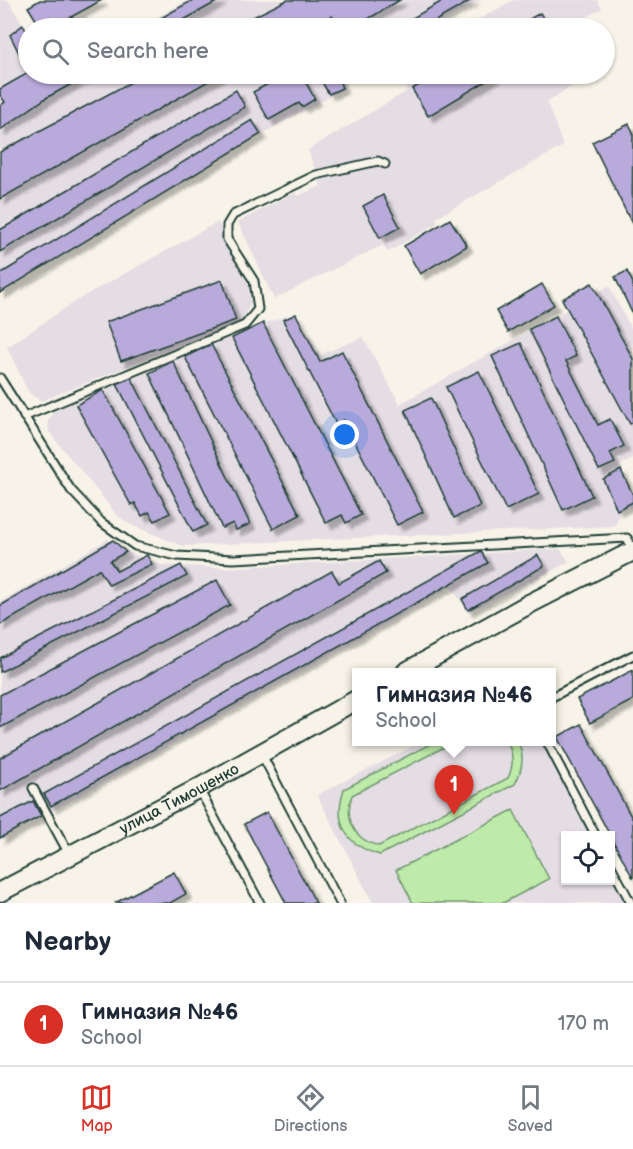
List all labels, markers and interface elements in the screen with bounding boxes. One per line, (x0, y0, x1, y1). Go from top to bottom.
search box (18, 18, 615, 84)
icon: search (39, 35, 72, 68)
text: Search here (87, 38, 209, 65)
your location (330, 420, 359, 449)
popup (352, 668, 556, 746)
text: Гимназия №46 (375, 682, 533, 709)
text: School (375, 709, 436, 733)
street label: улица Тимошенко (117, 760, 243, 839)
pin: 1 (434, 766, 474, 815)
map controls (561, 831, 615, 885)
button: locate (561, 831, 615, 885)
text: Nearby (24, 927, 111, 958)
text: Гимназия №46 (81, 999, 238, 1026)
text: 1 (39, 1012, 48, 1036)
text: 170 m (558, 1012, 609, 1036)
text: School (81, 1026, 142, 1050)
tab: Map (80, 1081, 113, 1136)
tab: Directions (274, 1081, 347, 1136)
tab: Saved (508, 1081, 553, 1136)

